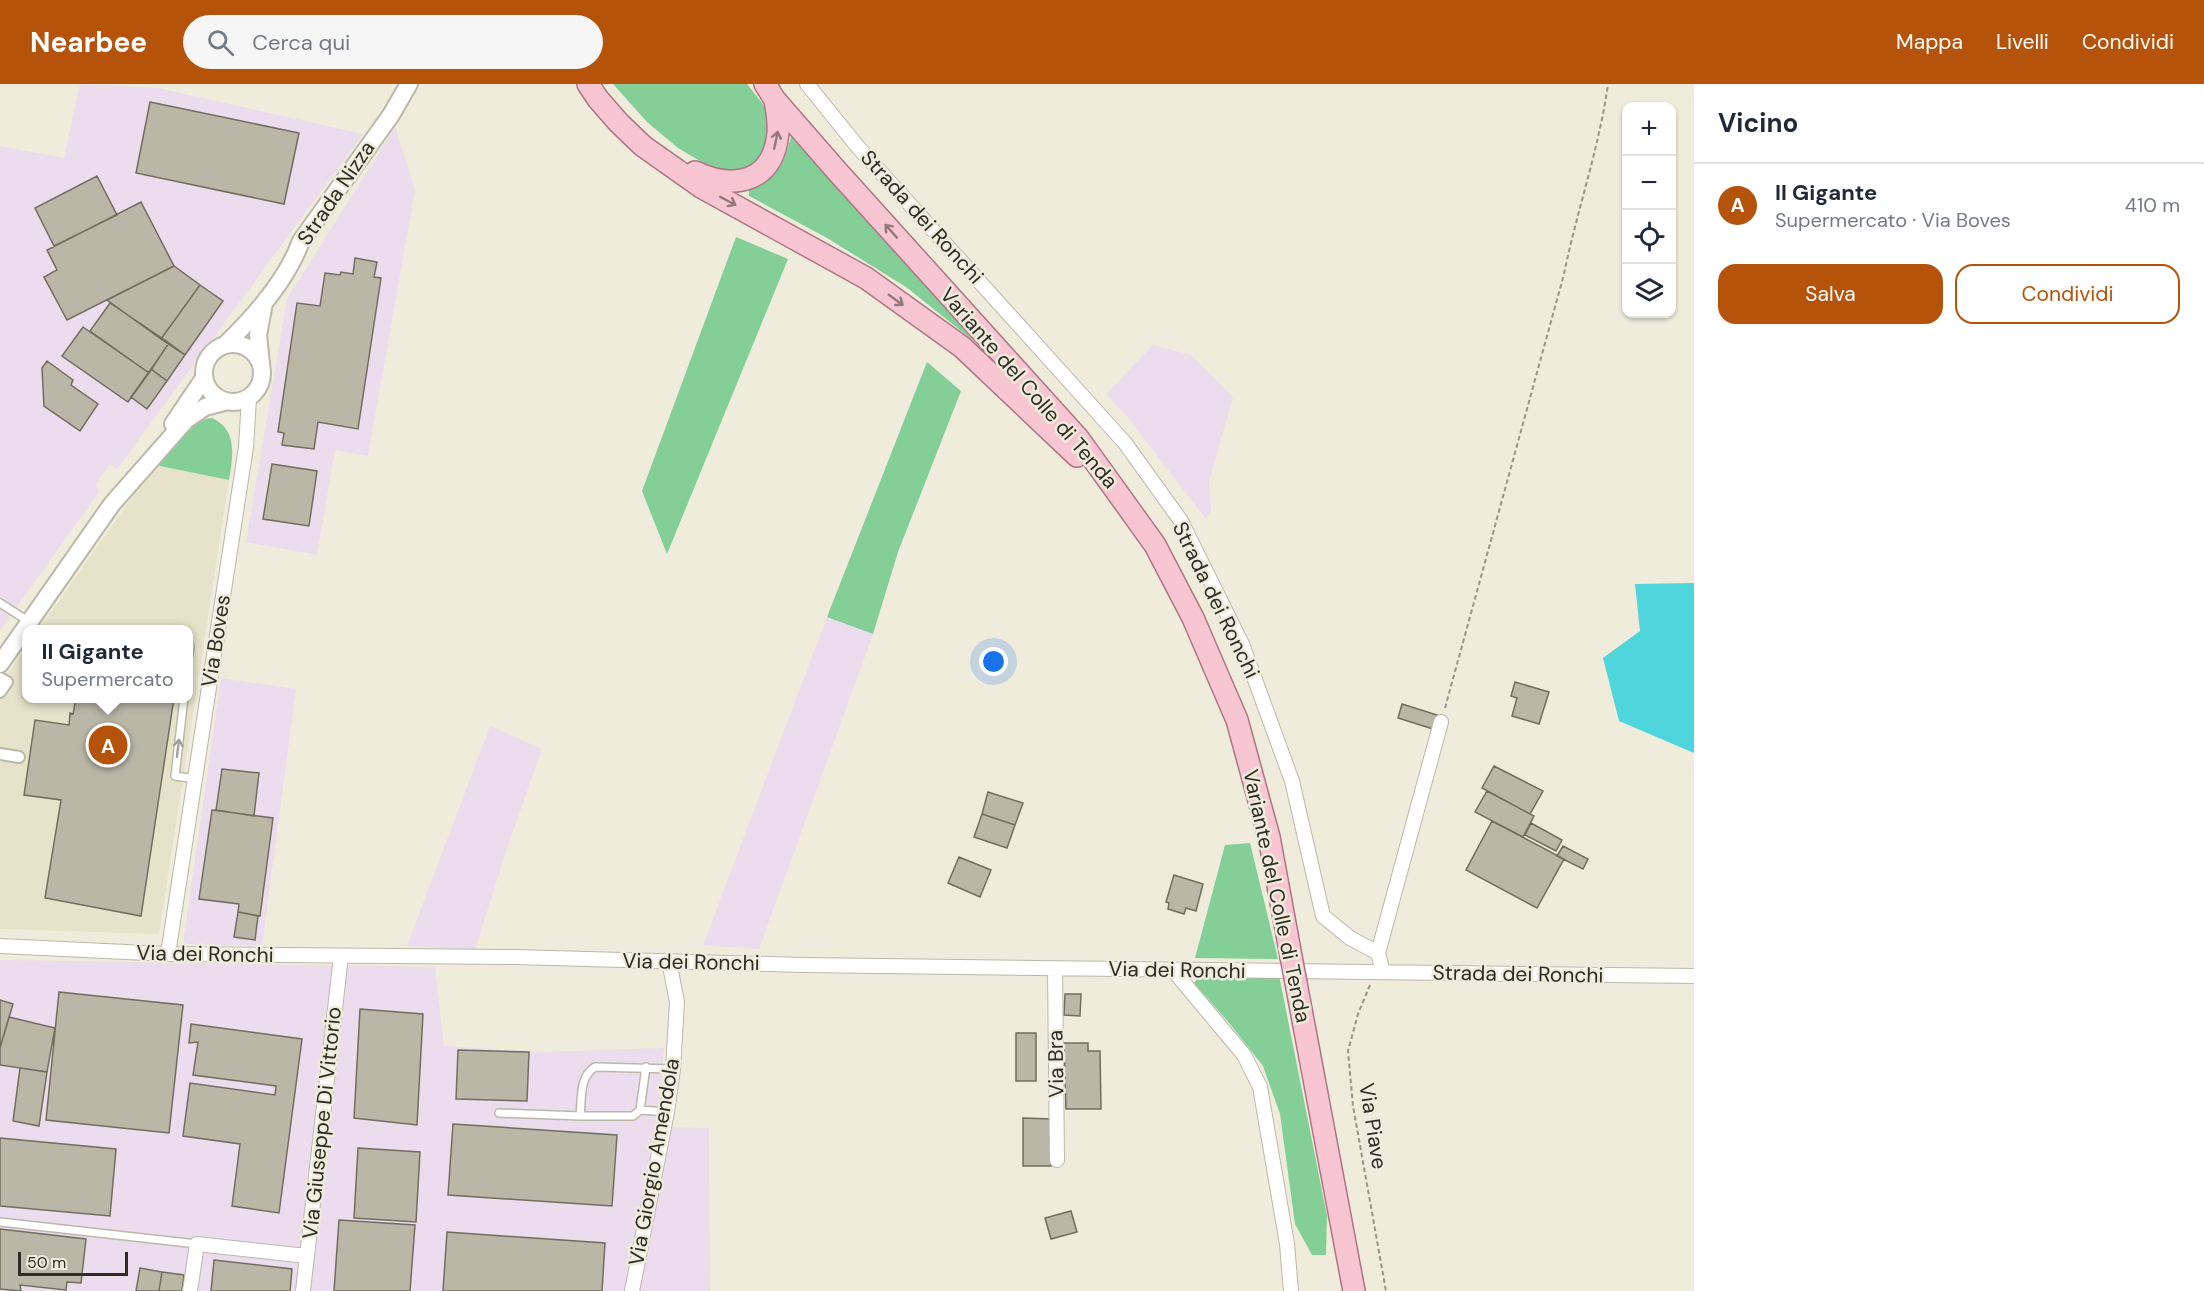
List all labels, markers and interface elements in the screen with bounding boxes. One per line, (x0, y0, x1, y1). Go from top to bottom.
search box (183, 15, 603, 69)
text: Nearbee (30, 24, 147, 61)
icon: search (204, 26, 237, 59)
text: Cerca qui (252, 28, 350, 57)
text: Mappa (1896, 28, 1963, 56)
text: Livelli (1996, 28, 2049, 56)
text: Condividi (2082, 28, 2174, 56)
map controls (1622, 102, 1676, 318)
button: + (1622, 102, 1676, 156)
text: Vicino (1718, 106, 1798, 140)
one-way arrow (771, 131, 782, 150)
street label: Strada Nizza (291, 135, 381, 251)
street label: Strada dei Ronchi (854, 144, 990, 290)
button: − (1622, 156, 1676, 210)
text: Il Gigante (1775, 178, 1877, 207)
text: A (1730, 192, 1745, 218)
text: 410 m (2125, 192, 2180, 218)
one-way arrow (718, 196, 736, 207)
text: Supermercato · Via Boves (1775, 207, 2011, 233)
button: locate (1622, 210, 1676, 264)
one-way arrow (884, 223, 899, 238)
button: layers (1622, 264, 1676, 318)
button: Salva (1718, 264, 1943, 324)
button: Condividi (1955, 264, 2180, 324)
street label: Variante del Colle di Tenda (934, 281, 1124, 495)
one-way arrow (887, 293, 903, 306)
street label: Strada dei Ronchi (1166, 517, 1266, 683)
street label: Via Boves (195, 593, 237, 689)
popup (22, 625, 193, 703)
text: Il Gigante (42, 637, 144, 666)
your location (979, 647, 1008, 676)
text: Supermercato (42, 666, 174, 692)
pin: A (88, 722, 128, 768)
one-way arrow (173, 738, 184, 758)
street label: Variante del Colle di Tenda (1236, 767, 1318, 1025)
street label: Via dei Ronchi (136, 939, 274, 969)
street label: Via dei Ronchi (622, 947, 760, 977)
street label: Via dei Ronchi (1108, 955, 1246, 985)
street label: Strada dei Ronchi (1432, 959, 1604, 989)
street label: Via Giuseppe Di Vittorio (296, 1005, 348, 1241)
street label: Via Bra (1041, 1030, 1071, 1098)
street label: Via Giorgio Amendola (622, 1056, 686, 1268)
street label: Via Piave (1352, 1081, 1394, 1171)
scale bar (18, 1249, 128, 1276)
text: 50 m (27, 1252, 66, 1273)

